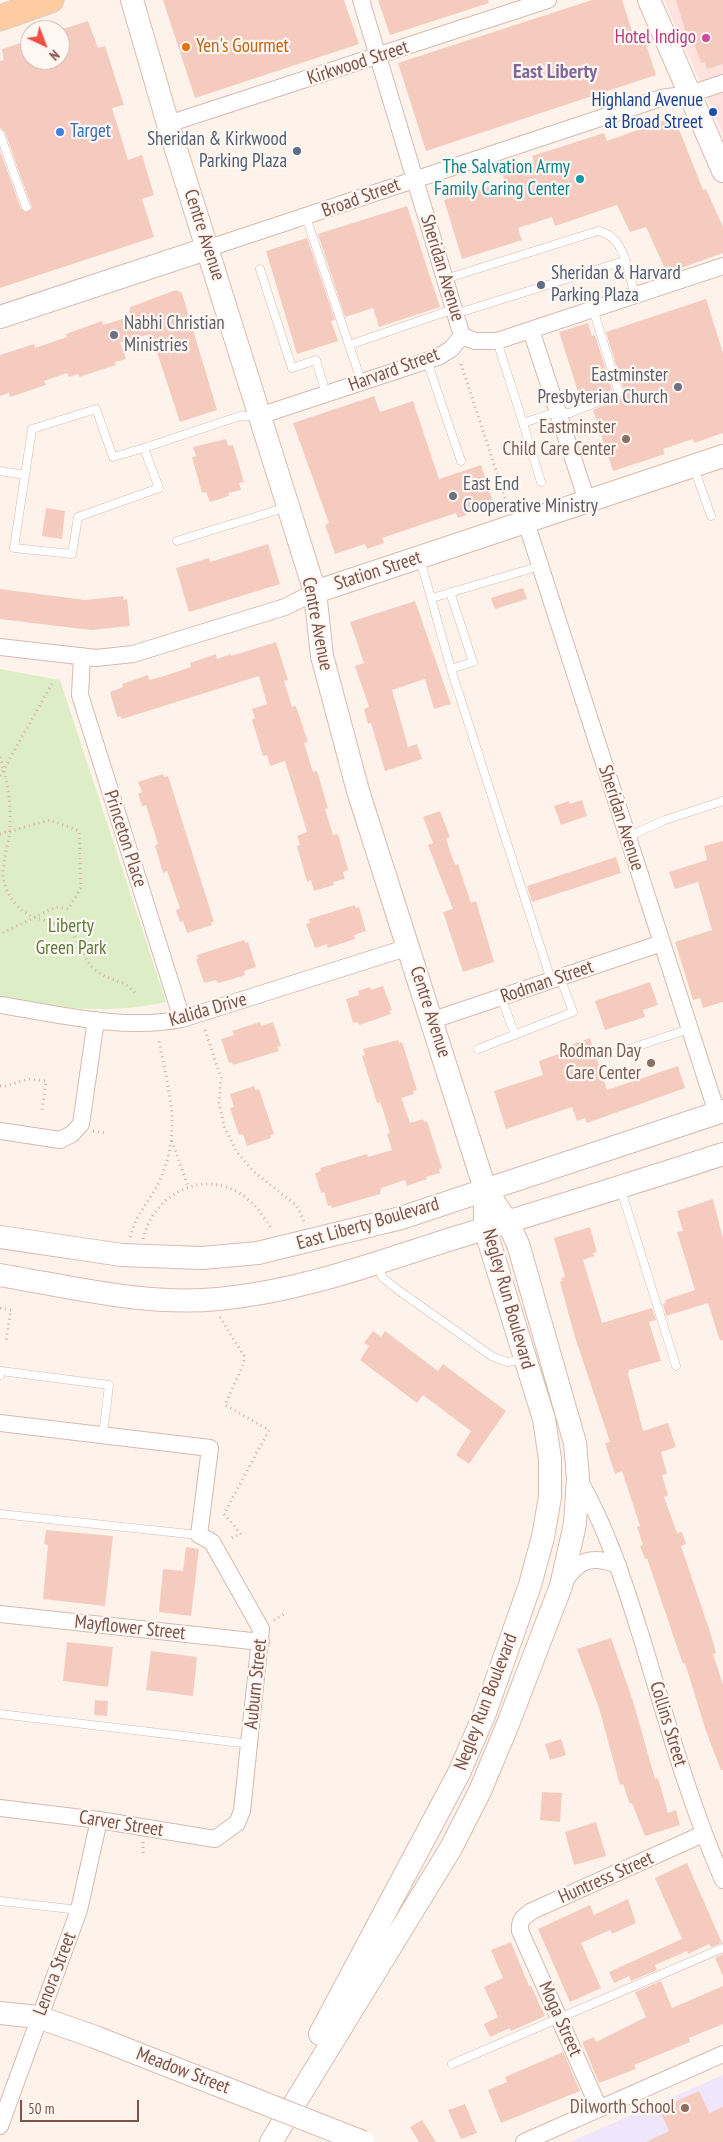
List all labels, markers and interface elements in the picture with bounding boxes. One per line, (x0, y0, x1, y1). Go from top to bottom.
north arrow (20, 20, 70, 70)
place label: Hotel Indigo (615, 27, 696, 49)
marker: Hotel Indigo (700, 32, 712, 44)
place label: Yen's Gourmet (196, 36, 289, 58)
street label: Kirkwood Street (304, 36, 412, 90)
marker: Yen's Gourmet (180, 41, 192, 53)
text: N (46, 46, 63, 64)
district label: East Liberty (513, 60, 597, 84)
place label: Highland Avenue at Broad Street (591, 90, 703, 134)
marker: Highland Avenue at Broad Street (707, 106, 719, 118)
place label: Target (70, 121, 111, 143)
marker: Target (54, 126, 66, 138)
place label: Sheridan & Kirkwood Parking Plaza (147, 129, 287, 173)
marker: Sheridan & Kirkwood Parking Plaza (291, 145, 303, 157)
place label: The Salvation Army Family Caring Center (434, 157, 570, 201)
street label: Broad Street (319, 173, 403, 223)
marker: The Salvation Army Family Caring Center (574, 173, 586, 185)
street label: Centre Avenue (179, 186, 229, 284)
street label: Sheridan Avenue (415, 212, 469, 324)
place label: Sheridan & Harvard Parking Plaza (551, 263, 681, 307)
marker: Sheridan & Harvard Parking Plaza (535, 279, 547, 291)
place label: Nabhi Christian Ministries (124, 313, 225, 357)
marker: Nabhi Christian Ministries (108, 329, 120, 341)
street label: Harvard Street (346, 343, 442, 397)
place label: Eastminster Presbyterian Church (537, 365, 668, 409)
marker: Eastminster Presbyterian Church (672, 381, 684, 393)
place label: Eastminster Child Care Center (503, 417, 616, 461)
marker: Eastminster Child Care Center (620, 433, 632, 445)
place label: East End Cooperative Ministry (463, 474, 598, 518)
marker: East End Cooperative Ministry (447, 490, 459, 502)
street label: Station Street (332, 546, 424, 596)
street label: Centre Avenue (297, 575, 337, 673)
street label: Sheridan Avenue (593, 762, 649, 874)
street label: Princeton Place (99, 788, 151, 890)
park label: Liberty Green Park (36, 916, 106, 960)
street label: Rodman Street (498, 956, 596, 1008)
street label: Centre Avenue (405, 963, 455, 1061)
street label: Kalida Drive (167, 988, 249, 1032)
place label: Rodman Day Care Center (559, 1041, 641, 1085)
marker: Rodman Day Care Center (645, 1057, 657, 1069)
street label: East Liberty Boulevard (294, 1193, 442, 1255)
street label: Negley Run Boulevard (477, 1226, 539, 1372)
street label: Mayflower Street (73, 1611, 187, 1645)
street label: Negley Run Boulevard (449, 1630, 523, 1774)
street label: Auburn Street (240, 1638, 272, 1730)
street label: Collins Street (644, 1679, 692, 1769)
street label: Carver Street (77, 1806, 165, 1842)
street label: Huntress Street (555, 1847, 657, 1909)
street label: Lenora Street (29, 1929, 81, 2019)
street label: Moga Street (533, 1978, 587, 2060)
street label: Meadow Street (133, 2043, 233, 2099)
scale bar (22, 2090, 141, 2122)
place label: Dilworth School (570, 2097, 675, 2119)
text: 50 m (28, 2099, 54, 2118)
marker: Dilworth School (679, 2102, 691, 2114)

